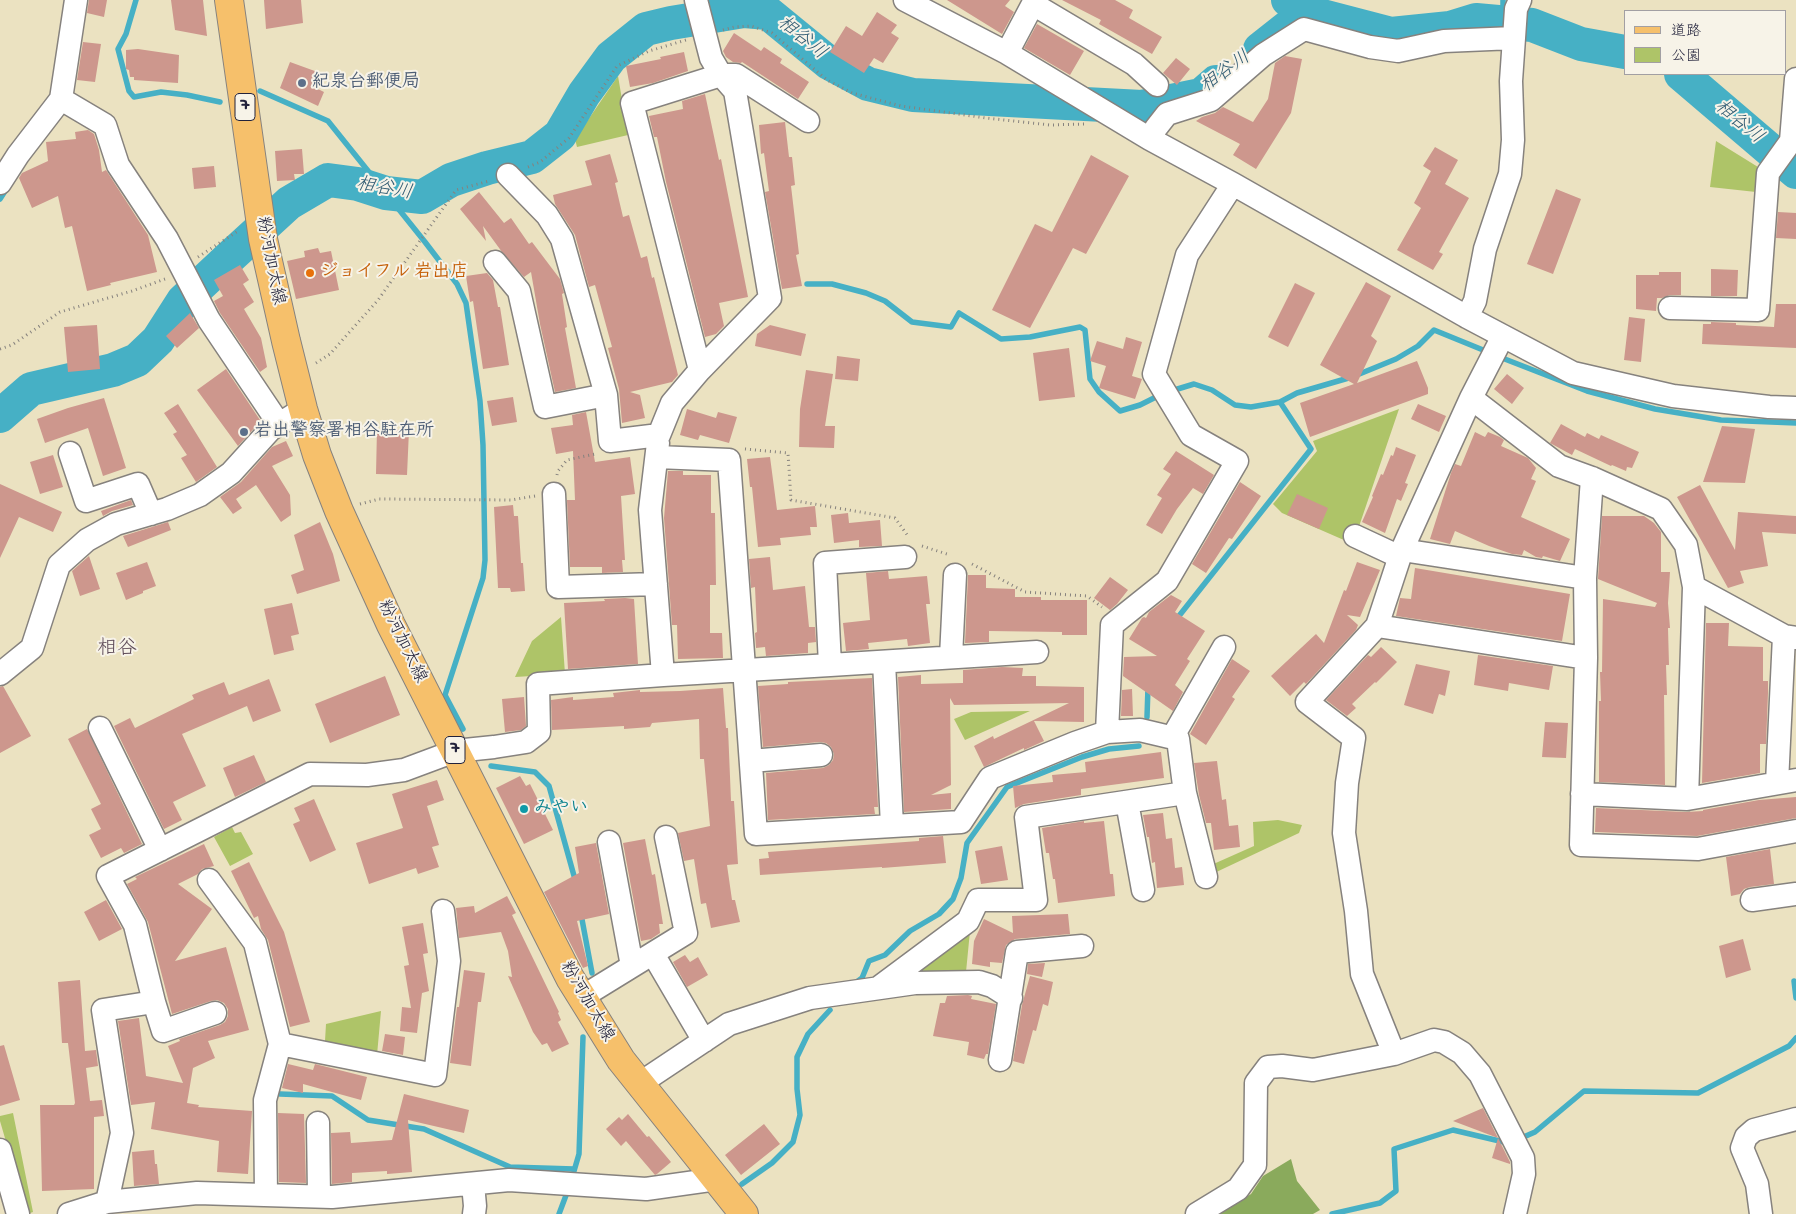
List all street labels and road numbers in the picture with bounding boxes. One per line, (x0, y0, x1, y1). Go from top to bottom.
road number: 7 (235, 94, 255, 120)
street label: 粉河加太線 (250, 215, 288, 307)
street label: 粉河加太線 (372, 597, 430, 687)
road number: 7 (445, 736, 465, 764)
street label: 粉河加太線 (554, 958, 618, 1046)

